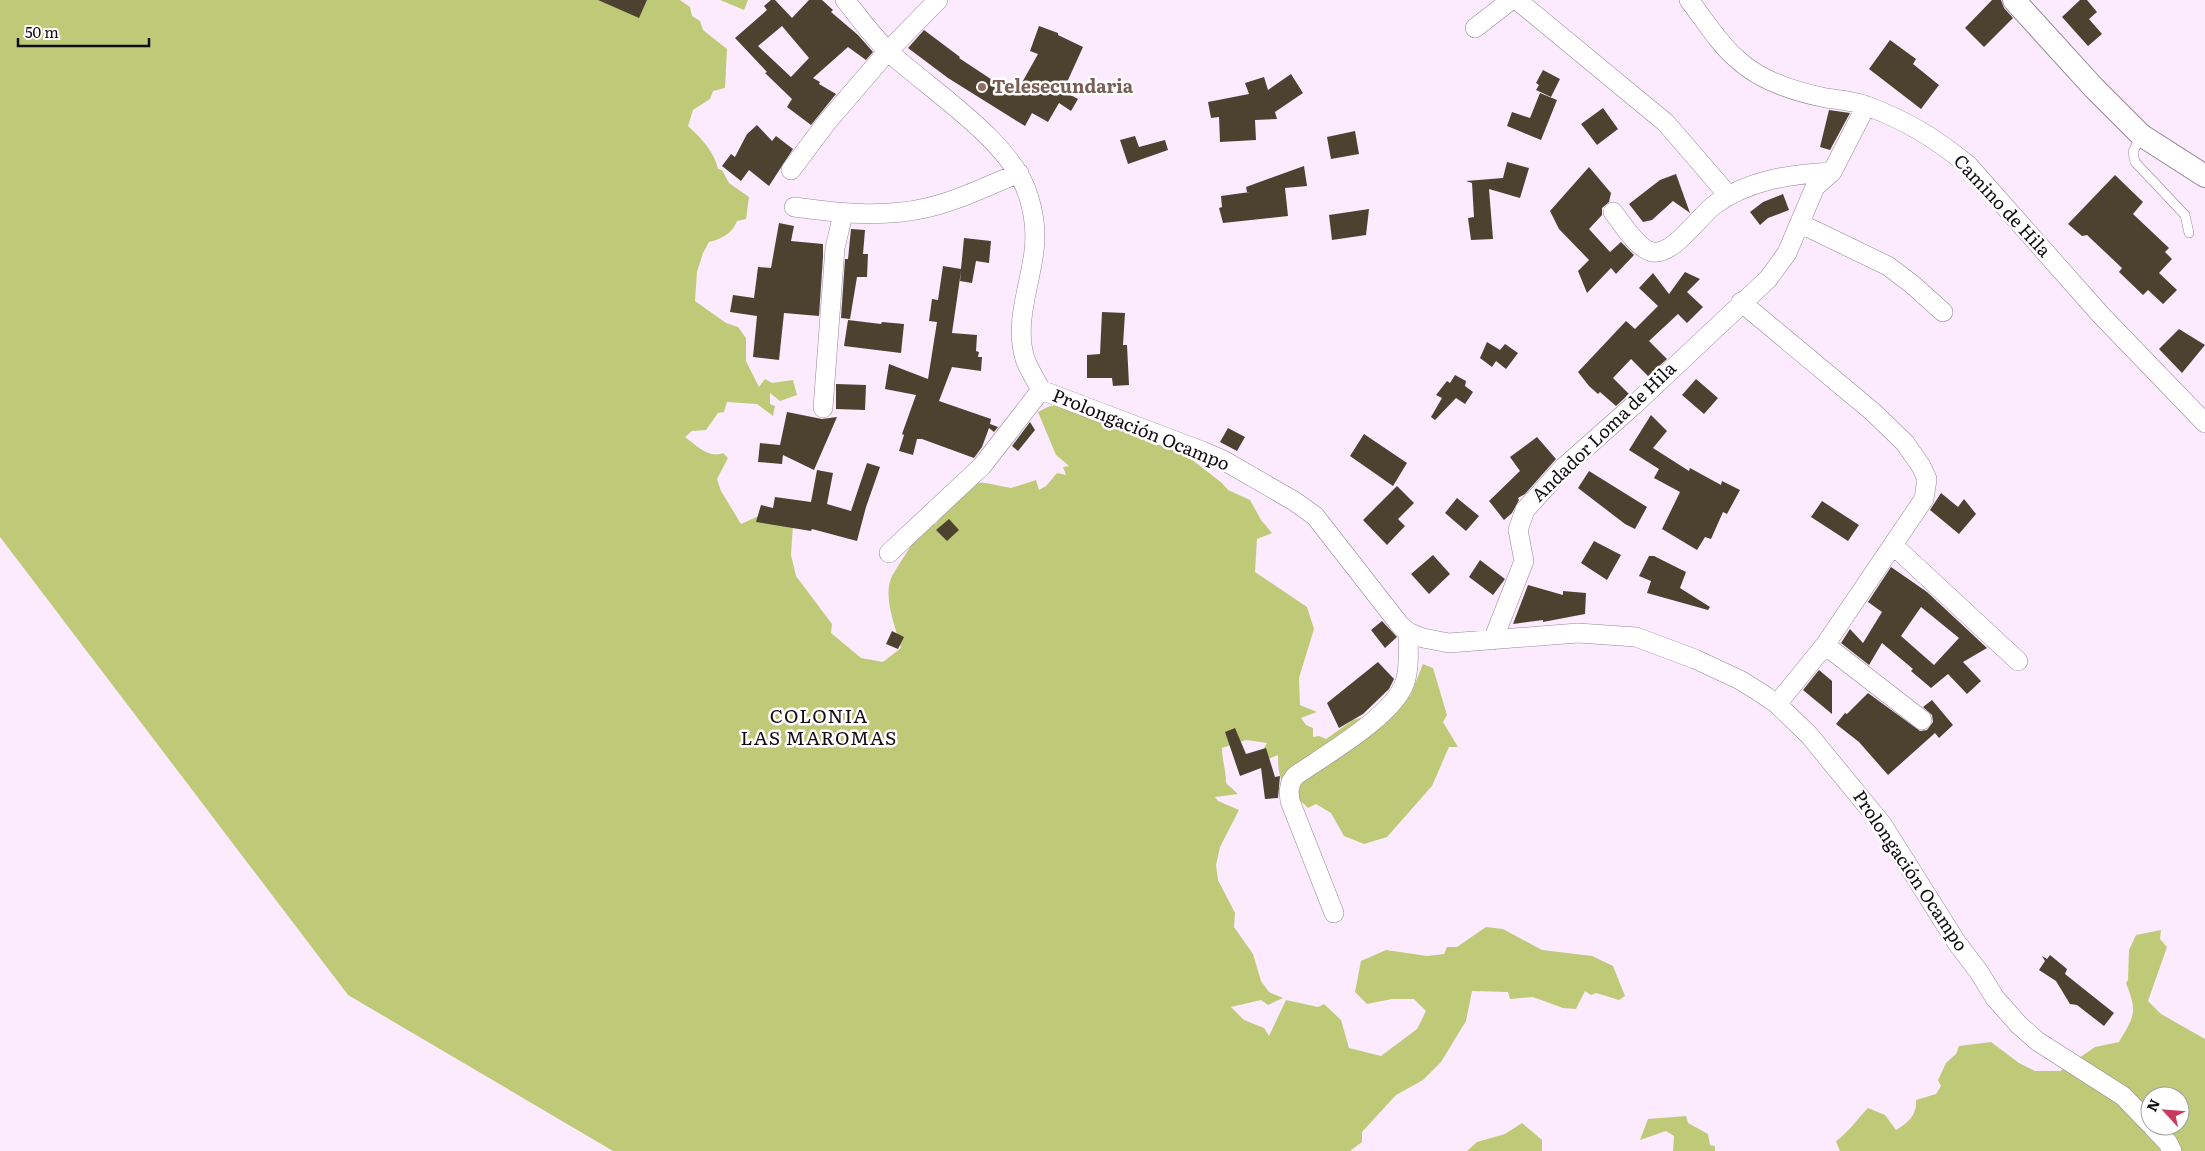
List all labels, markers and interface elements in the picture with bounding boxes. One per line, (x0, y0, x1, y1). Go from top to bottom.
scale bar (18, 15, 149, 47)
text: 50 m (25, 20, 59, 43)
place label: Telesecundaria (992, 72, 1134, 99)
marker: Telesecundaria (976, 81, 988, 93)
street label: Camino de Hila (1948, 148, 2058, 263)
street label: Andador Loma de Hila (1525, 354, 1682, 507)
street label: Prolongación Ocampo (1049, 381, 1234, 477)
district label: COLONIA LAS MAROMAS (741, 701, 897, 751)
street label: Prolongación Ocampo (1847, 784, 1975, 956)
north arrow (2140, 1086, 2190, 1136)
text: N (2141, 1095, 2164, 1115)

